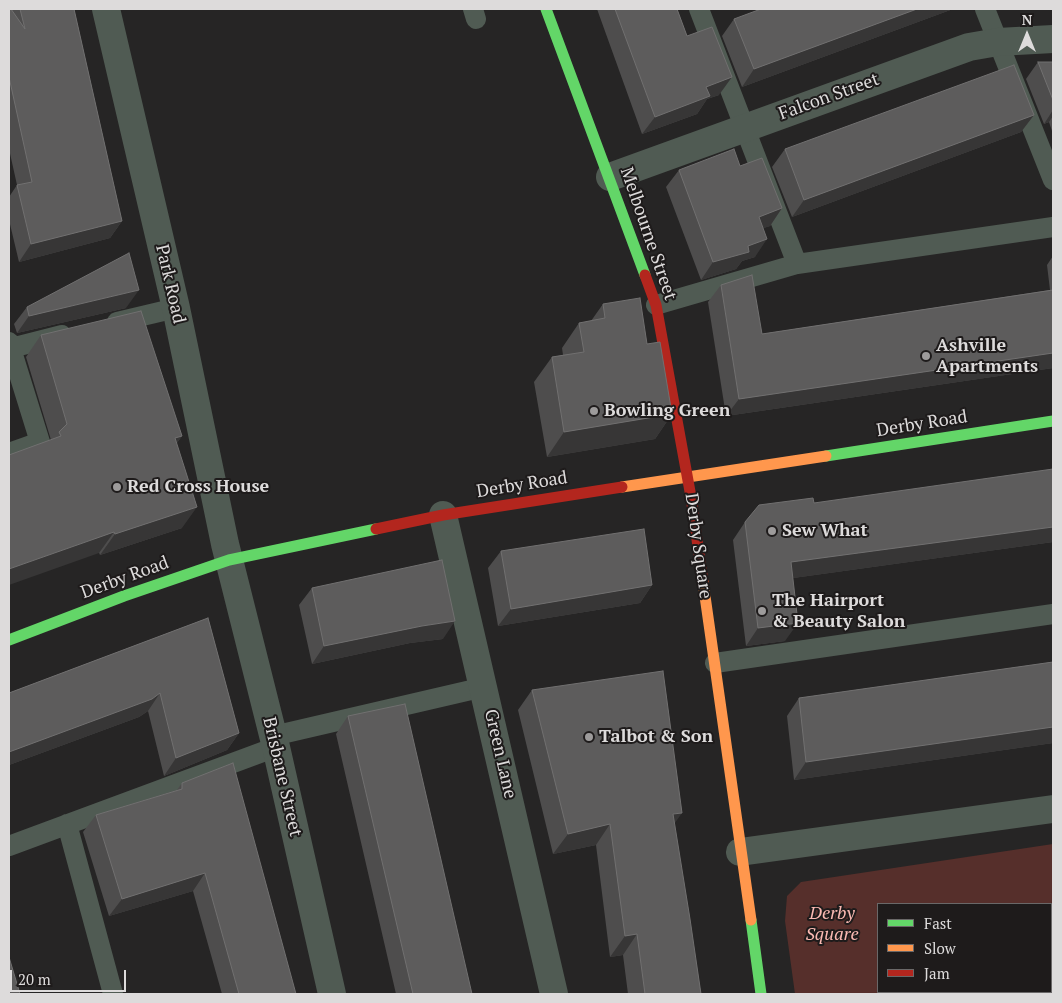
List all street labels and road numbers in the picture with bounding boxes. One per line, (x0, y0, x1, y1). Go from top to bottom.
street label: Falcon Street (776, 69, 882, 125)
street label: Melbourne Street (615, 165, 681, 303)
street label: Park Road (150, 242, 190, 326)
street label: Derby Road (875, 406, 969, 442)
street label: Derby Road (475, 467, 569, 503)
street label: Derby Square (680, 492, 716, 600)
street label: Derby Road (78, 552, 172, 604)
street label: Green Lane (479, 707, 521, 801)
street label: Brisbane Street (258, 715, 306, 839)

